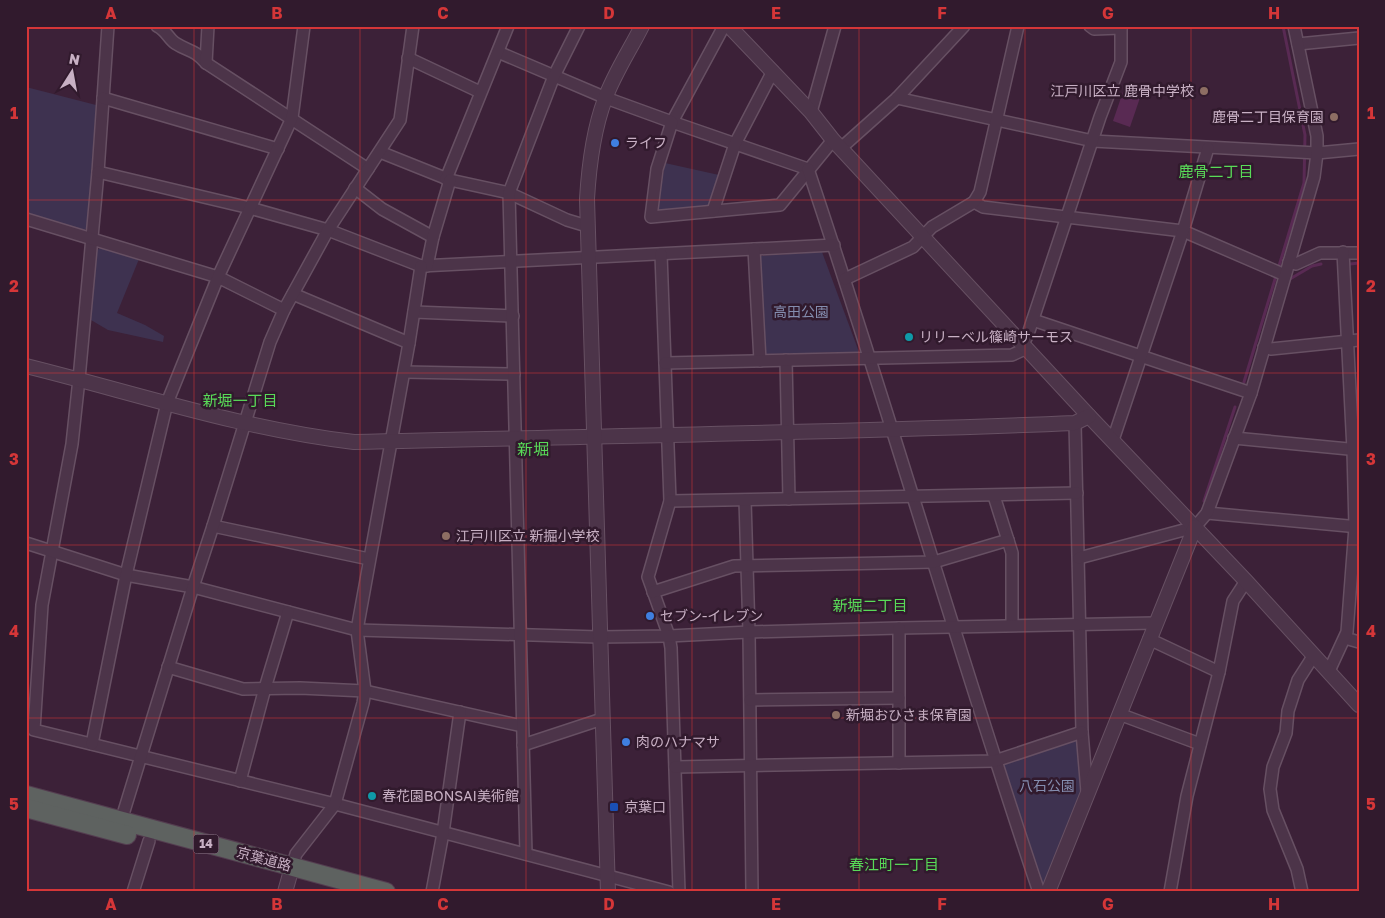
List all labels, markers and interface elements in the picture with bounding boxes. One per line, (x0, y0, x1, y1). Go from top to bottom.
text: A (105, 3, 117, 23)
text: B (271, 3, 283, 23)
text: C (437, 3, 449, 23)
text: D (603, 3, 615, 23)
text: E (771, 3, 781, 23)
text: F (937, 3, 947, 23)
text: G (1102, 3, 1114, 23)
text: H (1268, 3, 1280, 23)
north arrow (48, 48, 98, 98)
text: N (68, 49, 81, 68)
place label: 江戸川区立 鹿骨中学校 (1051, 82, 1194, 99)
marker: 江戸川区立 鹿骨中学校 (1198, 85, 1210, 97)
text: 1 (10, 103, 18, 123)
text: 1 (1367, 103, 1375, 123)
place label: 鹿骨二丁目保育園 (1212, 108, 1324, 125)
marker: 鹿骨二丁目保育園 (1328, 111, 1340, 123)
place label: ライフ (625, 134, 667, 151)
marker: ライフ (609, 137, 621, 149)
district label: 鹿骨二丁目 (1178, 162, 1254, 180)
text: 2 (9, 276, 19, 296)
text: 2 (1366, 276, 1376, 296)
park label: 高田公園 (773, 303, 829, 320)
place label: リリーベル篠崎サーモス (919, 328, 1073, 345)
marker: リリーベル篠崎サーモス (903, 331, 915, 343)
district label: 新堀一丁目 (202, 391, 278, 409)
district label: 新堀 (517, 439, 549, 459)
text: 3 (9, 449, 19, 469)
text: 3 (1366, 449, 1376, 469)
place label: 江戸川区立 新掘小学校 (456, 527, 600, 544)
marker: 江戸川区立 新掘小学校 (440, 530, 452, 542)
district label: 新堀二丁目 (832, 596, 908, 614)
place label: セブン-イレブン (660, 607, 763, 624)
marker: セブン-イレブン (644, 610, 656, 622)
text: 4 (9, 621, 19, 641)
text: 4 (1366, 621, 1376, 641)
place label: 新堀おひさま保育園 (846, 706, 972, 723)
marker: 新堀おひさま保育園 (830, 709, 842, 721)
place label: 肉のハナマサ (636, 733, 720, 750)
marker: 肉のハナマサ (620, 736, 632, 748)
park label: 八石公園 (1019, 777, 1075, 794)
place label: 春花園BONSAI美術館 (382, 787, 519, 804)
marker: 春花園BONSAI美術館 (366, 790, 378, 802)
text: 5 (9, 794, 19, 814)
text: 5 (1366, 794, 1376, 814)
place label: 京葉口 (624, 798, 666, 815)
marker: 京葉口 (608, 801, 620, 813)
road number: 14 (194, 834, 218, 854)
street label: 京葉道路 (235, 843, 293, 874)
district label: 春江町一丁目 (849, 855, 939, 873)
text: A (105, 894, 117, 914)
text: B (271, 894, 283, 914)
text: C (437, 894, 449, 914)
text: D (603, 894, 615, 914)
text: E (771, 894, 781, 914)
text: F (937, 894, 947, 914)
text: G (1102, 894, 1114, 914)
text: H (1268, 894, 1280, 914)

